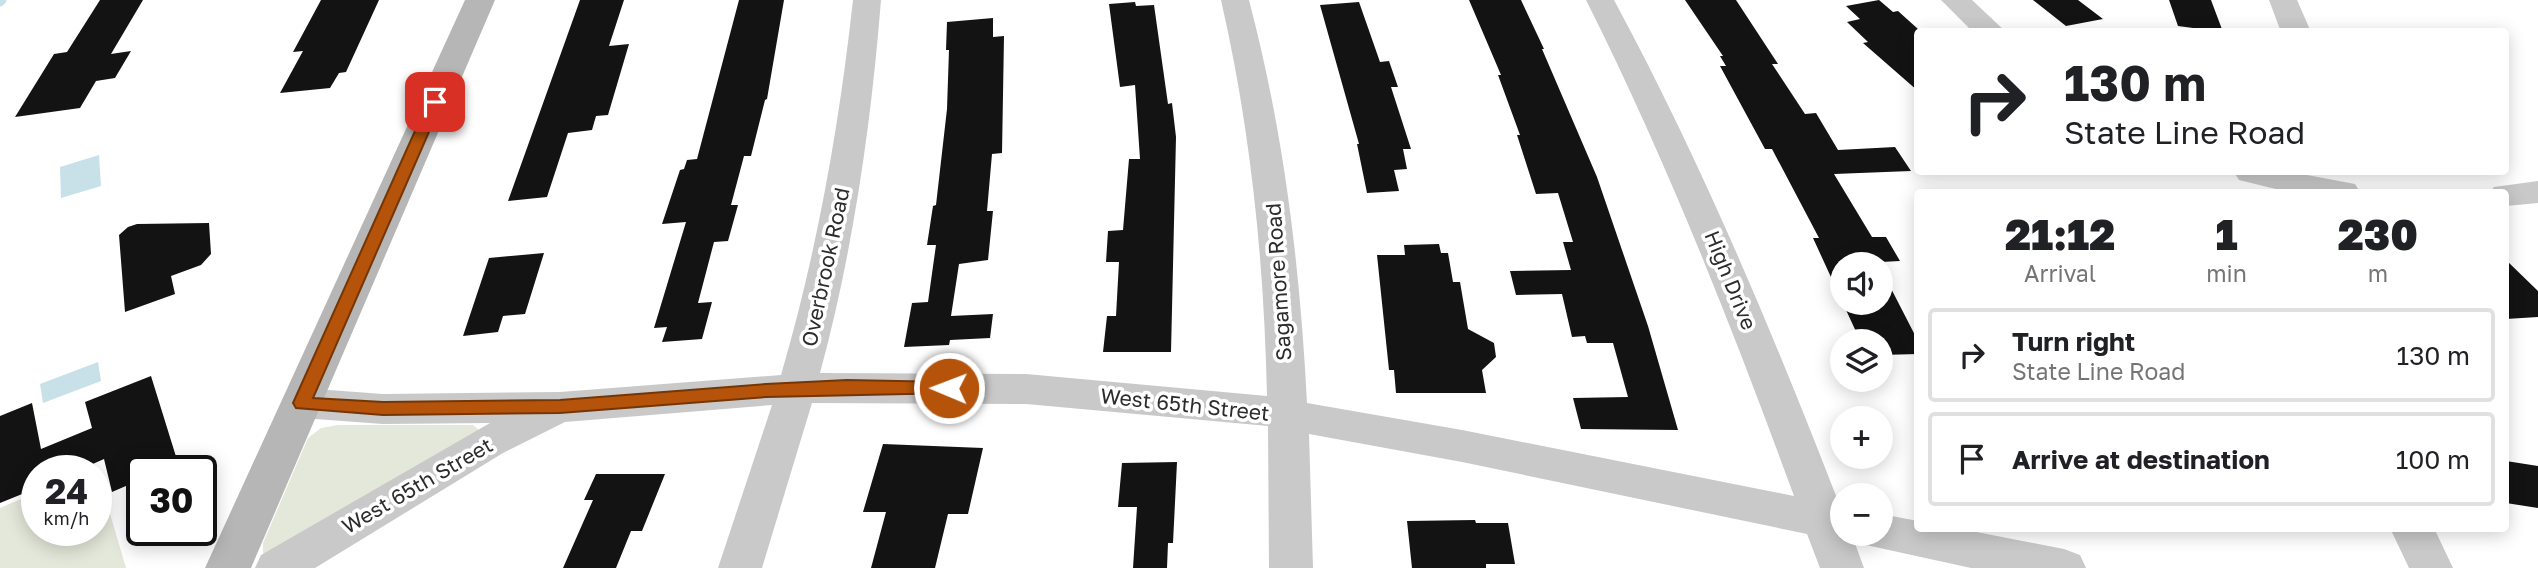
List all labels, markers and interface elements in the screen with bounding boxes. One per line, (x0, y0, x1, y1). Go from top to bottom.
text: 130 m (2064, 53, 2206, 112)
icon: right (1949, 56, 2040, 147)
pin (405, 72, 465, 132)
icon: arrive (416, 83, 454, 121)
text: State Line Road (2064, 113, 2305, 151)
street label: Overbrook Road (795, 185, 855, 349)
street label: Sagamore Road (1260, 202, 1296, 362)
text: 21:12 (2005, 209, 2115, 259)
text: 1 (2215, 209, 2238, 259)
text: 230 (2338, 209, 2418, 259)
street label: High Drive (1699, 227, 1763, 333)
map controls (1830, 252, 1893, 546)
button: sound (1830, 252, 1893, 315)
text: Arrival (2024, 259, 2096, 287)
text: min (2206, 259, 2247, 287)
text: m (2368, 259, 2388, 287)
text: Turn right (2012, 326, 2135, 357)
button: layers (1830, 329, 1893, 392)
icon: right (1953, 336, 1991, 374)
text: 130 m (2397, 340, 2470, 371)
position arrow (912, 351, 986, 425)
text: State Line Road (2012, 357, 2185, 385)
street label: West 65th Street (1099, 382, 1271, 426)
button: + (1830, 406, 1893, 469)
street label: West 65th Street (337, 431, 497, 539)
icon: arrive (1953, 440, 1991, 478)
text: Arrive at destination (2012, 444, 2270, 475)
text: 100 m (2396, 444, 2470, 475)
speed limit sign: 30 (126, 455, 217, 546)
text: 24 (45, 470, 88, 512)
button: − (1830, 483, 1893, 546)
text: km/h (44, 507, 89, 529)

